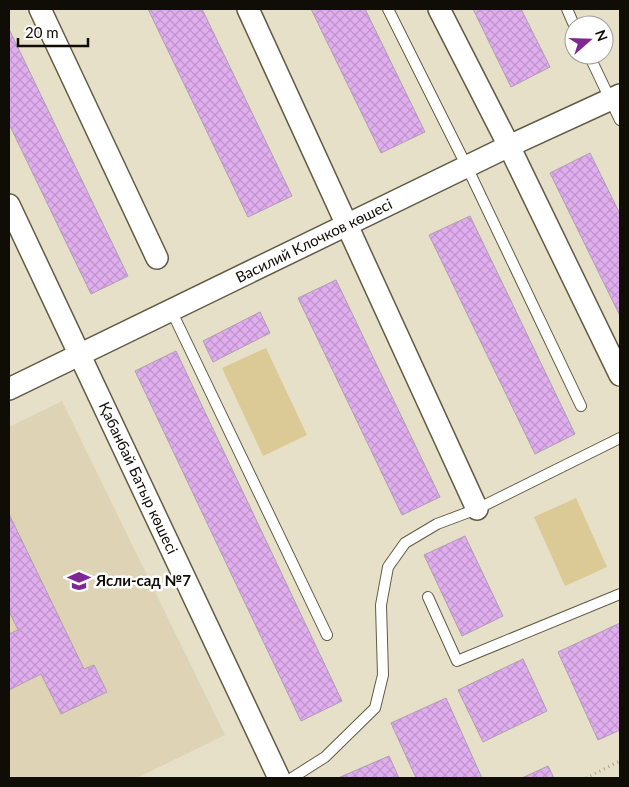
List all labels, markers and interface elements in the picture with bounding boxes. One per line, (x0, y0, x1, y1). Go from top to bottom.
scale bar (18, 15, 88, 47)
north arrow (564, 15, 614, 65)
text: 20 m (25, 23, 59, 41)
text: N (592, 27, 612, 43)
street label: Василий Клочков көшесі (232, 194, 395, 286)
street label: Қабанбай Батыр көшесі (96, 399, 182, 556)
school or university icon: Ясли-сад №7 (66, 568, 92, 594)
place label: Ясли-сад №7 (95, 571, 191, 589)

